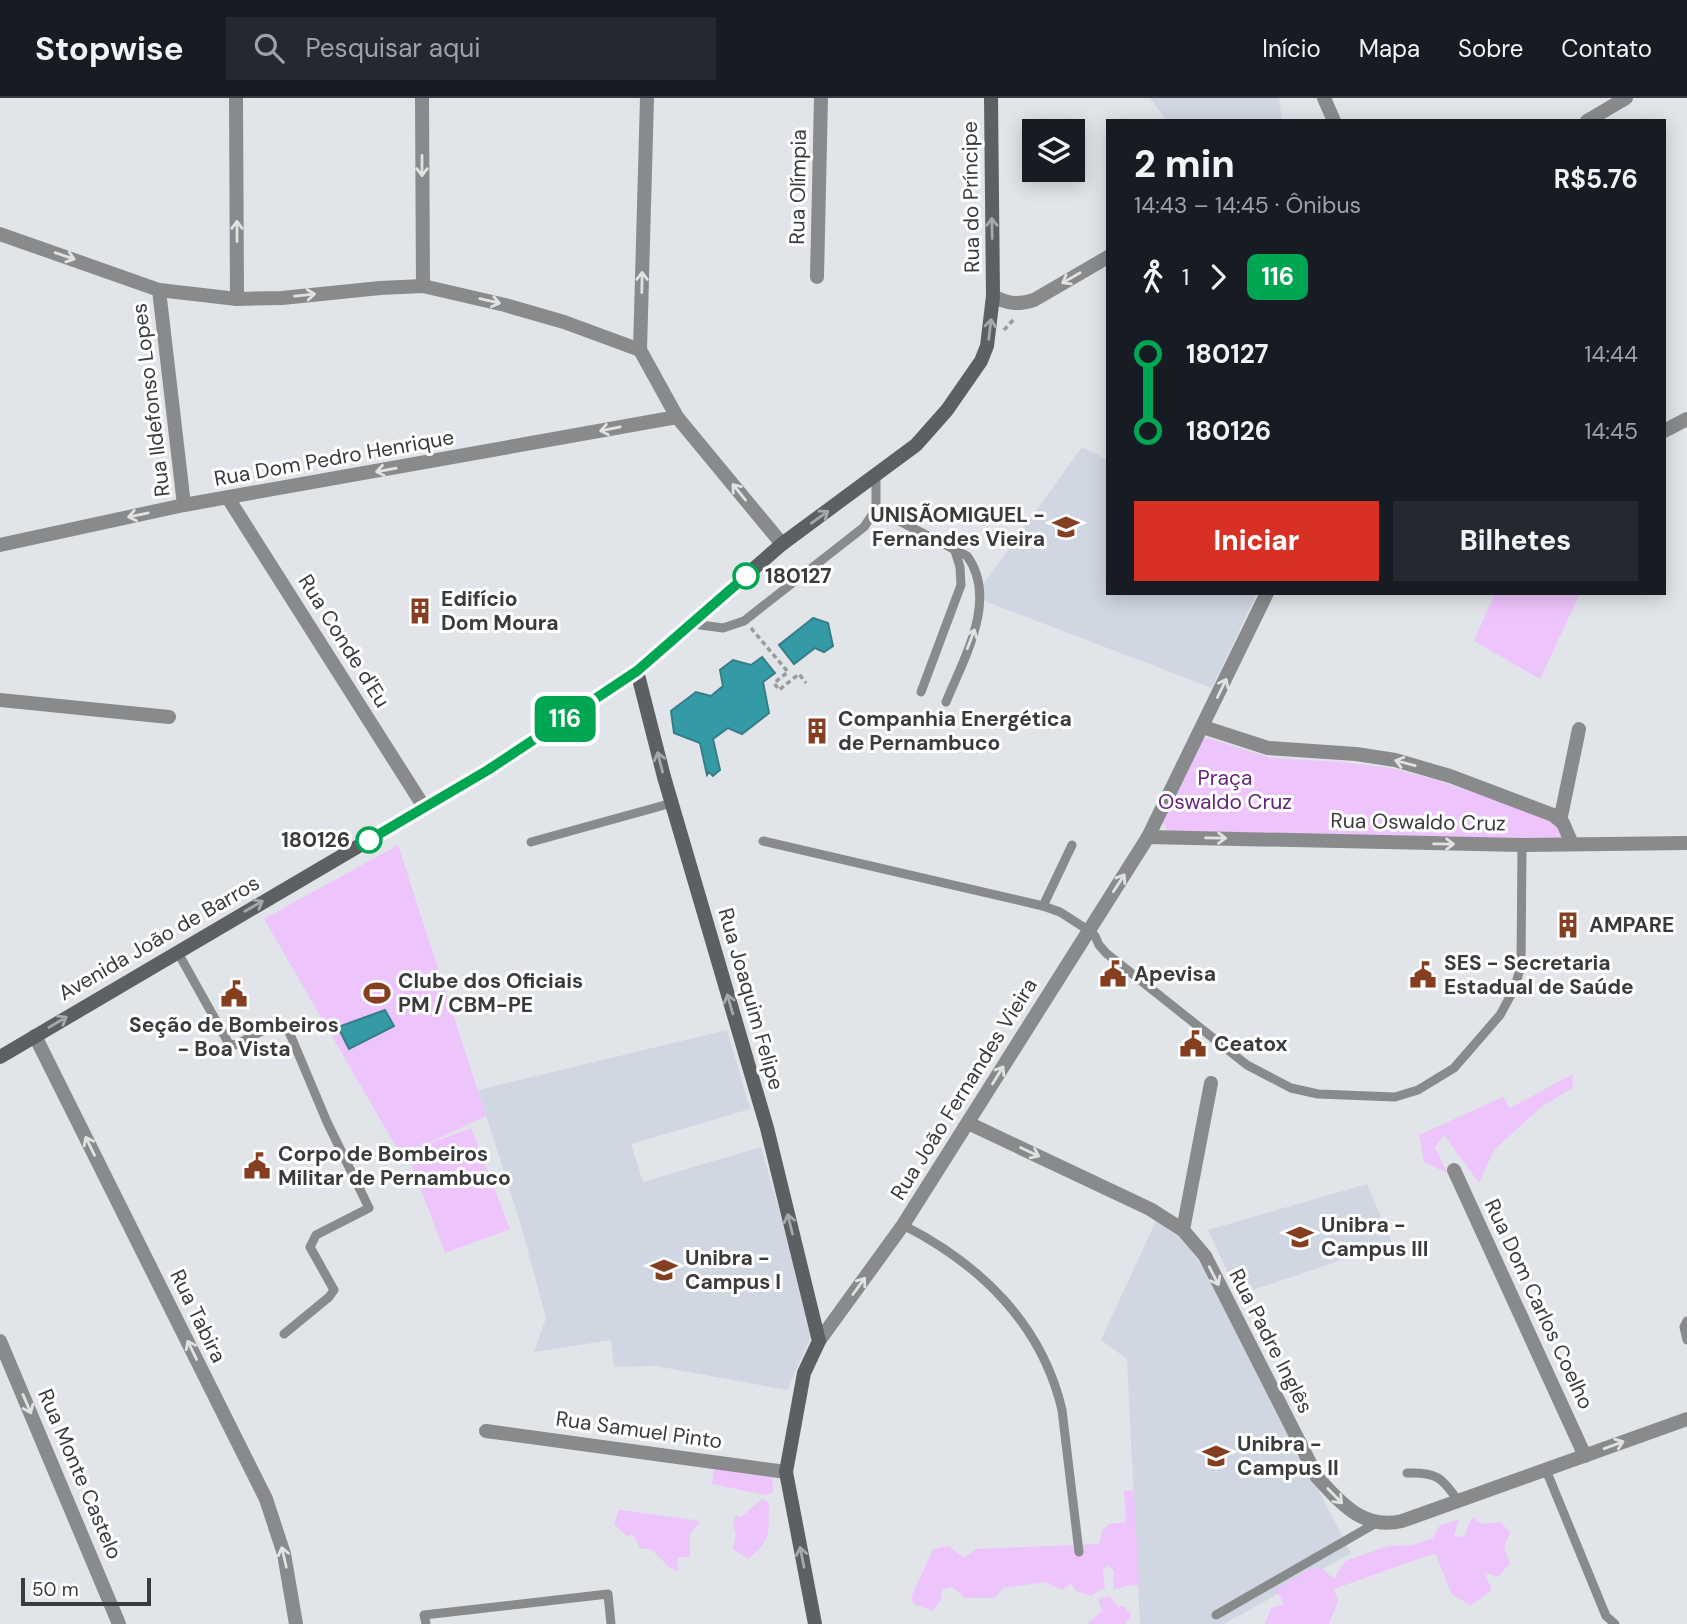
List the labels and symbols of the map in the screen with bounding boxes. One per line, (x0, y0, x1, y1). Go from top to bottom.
street label: Rua do Príncipe (956, 121, 986, 273)
street label: Rua Olímpia (783, 129, 813, 245)
one-way arrow (415, 154, 429, 177)
one-way arrow (986, 217, 999, 240)
one-way arrow (230, 219, 244, 242)
one-way arrow (53, 251, 75, 263)
one-way arrow (635, 271, 649, 294)
one-way arrow (1062, 271, 1082, 285)
one-way arrow (293, 289, 316, 302)
one-way arrow (478, 295, 501, 308)
street label: Rua Ildefonso Lopes (125, 302, 177, 498)
one-way arrow (983, 318, 996, 341)
street label: Rua Dom Pedro Henrique (212, 423, 456, 493)
one-way arrow (599, 423, 622, 437)
one-way arrow (375, 464, 398, 477)
one-way arrow (731, 483, 746, 501)
place label: UNISÃOMIGUEL - Fernandes Vieira (870, 501, 1045, 553)
one-way arrow (127, 509, 150, 522)
one-way arrow (810, 510, 829, 524)
school or university icon: UNISÃOMIGUEL - Fernandes Vieira (1051, 512, 1081, 542)
place label: 180127 (765, 562, 832, 590)
marker: 180127 (733, 563, 759, 589)
street label: Rua Conde d'Eu (292, 569, 396, 713)
place label: Edifício Dom Moura (441, 585, 559, 637)
building icon: Edifício Dom Moura (405, 596, 435, 626)
one-way arrow (966, 628, 979, 650)
one-way arrow (1215, 678, 1229, 699)
line badge: 116 (525, 696, 605, 742)
place label: Companhia Energética de Pernambuco (838, 705, 1072, 757)
building icon: Companhia Energética de Pernambuco (802, 716, 832, 746)
one-way arrow (653, 751, 666, 774)
one-way arrow (1394, 756, 1417, 769)
park label: Praça Oswaldo Cruz (1158, 764, 1292, 816)
street label: Rua Oswaldo Cruz (1330, 806, 1506, 838)
place label: 180126 (281, 826, 350, 854)
marker: 180126 (356, 827, 382, 853)
one-way arrow (1204, 832, 1227, 845)
one-way arrow (1432, 837, 1455, 850)
street label: Avenida João de Barros (53, 869, 265, 1007)
one-way arrow (1112, 873, 1126, 893)
one-way arrow (244, 899, 264, 913)
street label: Rua Joaquim Felipe (712, 905, 790, 1093)
building icon: AMPARE (1553, 910, 1583, 940)
place label: AMPARE (1589, 911, 1674, 939)
place label: SES - Secretaria Estadual de Saúde (1444, 949, 1634, 1001)
public building icon: Apevisa (1098, 959, 1128, 989)
place label: Apevisa (1134, 960, 1216, 988)
public building icon: SES - Secretaria Estadual de Saúde (1408, 960, 1438, 990)
place label: Clube dos Oficiais PM / CBM-PE (398, 967, 583, 1019)
street label: Rua João Fernandes Vieira (884, 973, 1044, 1205)
sports icon: Clube dos Oficiais PM / CBM-PE (362, 978, 392, 1008)
public building icon: Seção de Bombeiros - Boa Vista (219, 979, 249, 1009)
one-way arrow (723, 993, 736, 1015)
place label: Seção de Bombeiros - Boa Vista (129, 1011, 339, 1063)
one-way arrow (48, 1014, 68, 1028)
public building icon: Ceatox (1178, 1029, 1208, 1059)
place label: Ceatox (1214, 1030, 1287, 1058)
one-way arrow (991, 1066, 1005, 1086)
one-way arrow (83, 1136, 97, 1157)
place label: Corpo de Bombeiros Militar de Pernambuco (278, 1140, 511, 1192)
one-way arrow (1019, 1146, 1040, 1160)
public building icon: Corpo de Bombeiros Militar de Pernambuco (242, 1151, 272, 1181)
street label: Rua Dom Carlos Coelho (1478, 1194, 1600, 1414)
place label: Unibra - Campus III (1321, 1211, 1429, 1263)
one-way arrow (783, 1213, 796, 1235)
school or university icon: Unibra - Campus III (1285, 1222, 1315, 1252)
place label: Unibra - Campus I (685, 1244, 781, 1296)
school or university icon: Unibra - Campus I (649, 1255, 679, 1285)
street label: Rua Padre Inglês (1223, 1264, 1319, 1418)
street label: Rua Tabira (163, 1265, 233, 1367)
one-way arrow (1208, 1265, 1222, 1286)
one-way arrow (851, 1276, 866, 1295)
one-way arrow (184, 1340, 198, 1361)
street label: Rua Monte Castelo (31, 1384, 129, 1564)
one-way arrow (21, 1392, 34, 1414)
street label: Rua Samuel Pinto (554, 1404, 724, 1456)
place label: Unibra - Campus II (1237, 1430, 1339, 1482)
one-way arrow (1602, 1438, 1624, 1451)
school or university icon: Unibra - Campus II (1201, 1441, 1231, 1471)
one-way arrow (1327, 1487, 1344, 1504)
one-way arrow (277, 1546, 291, 1569)
one-way arrow (795, 1546, 809, 1569)
scale bar (21, 1575, 150, 1607)

